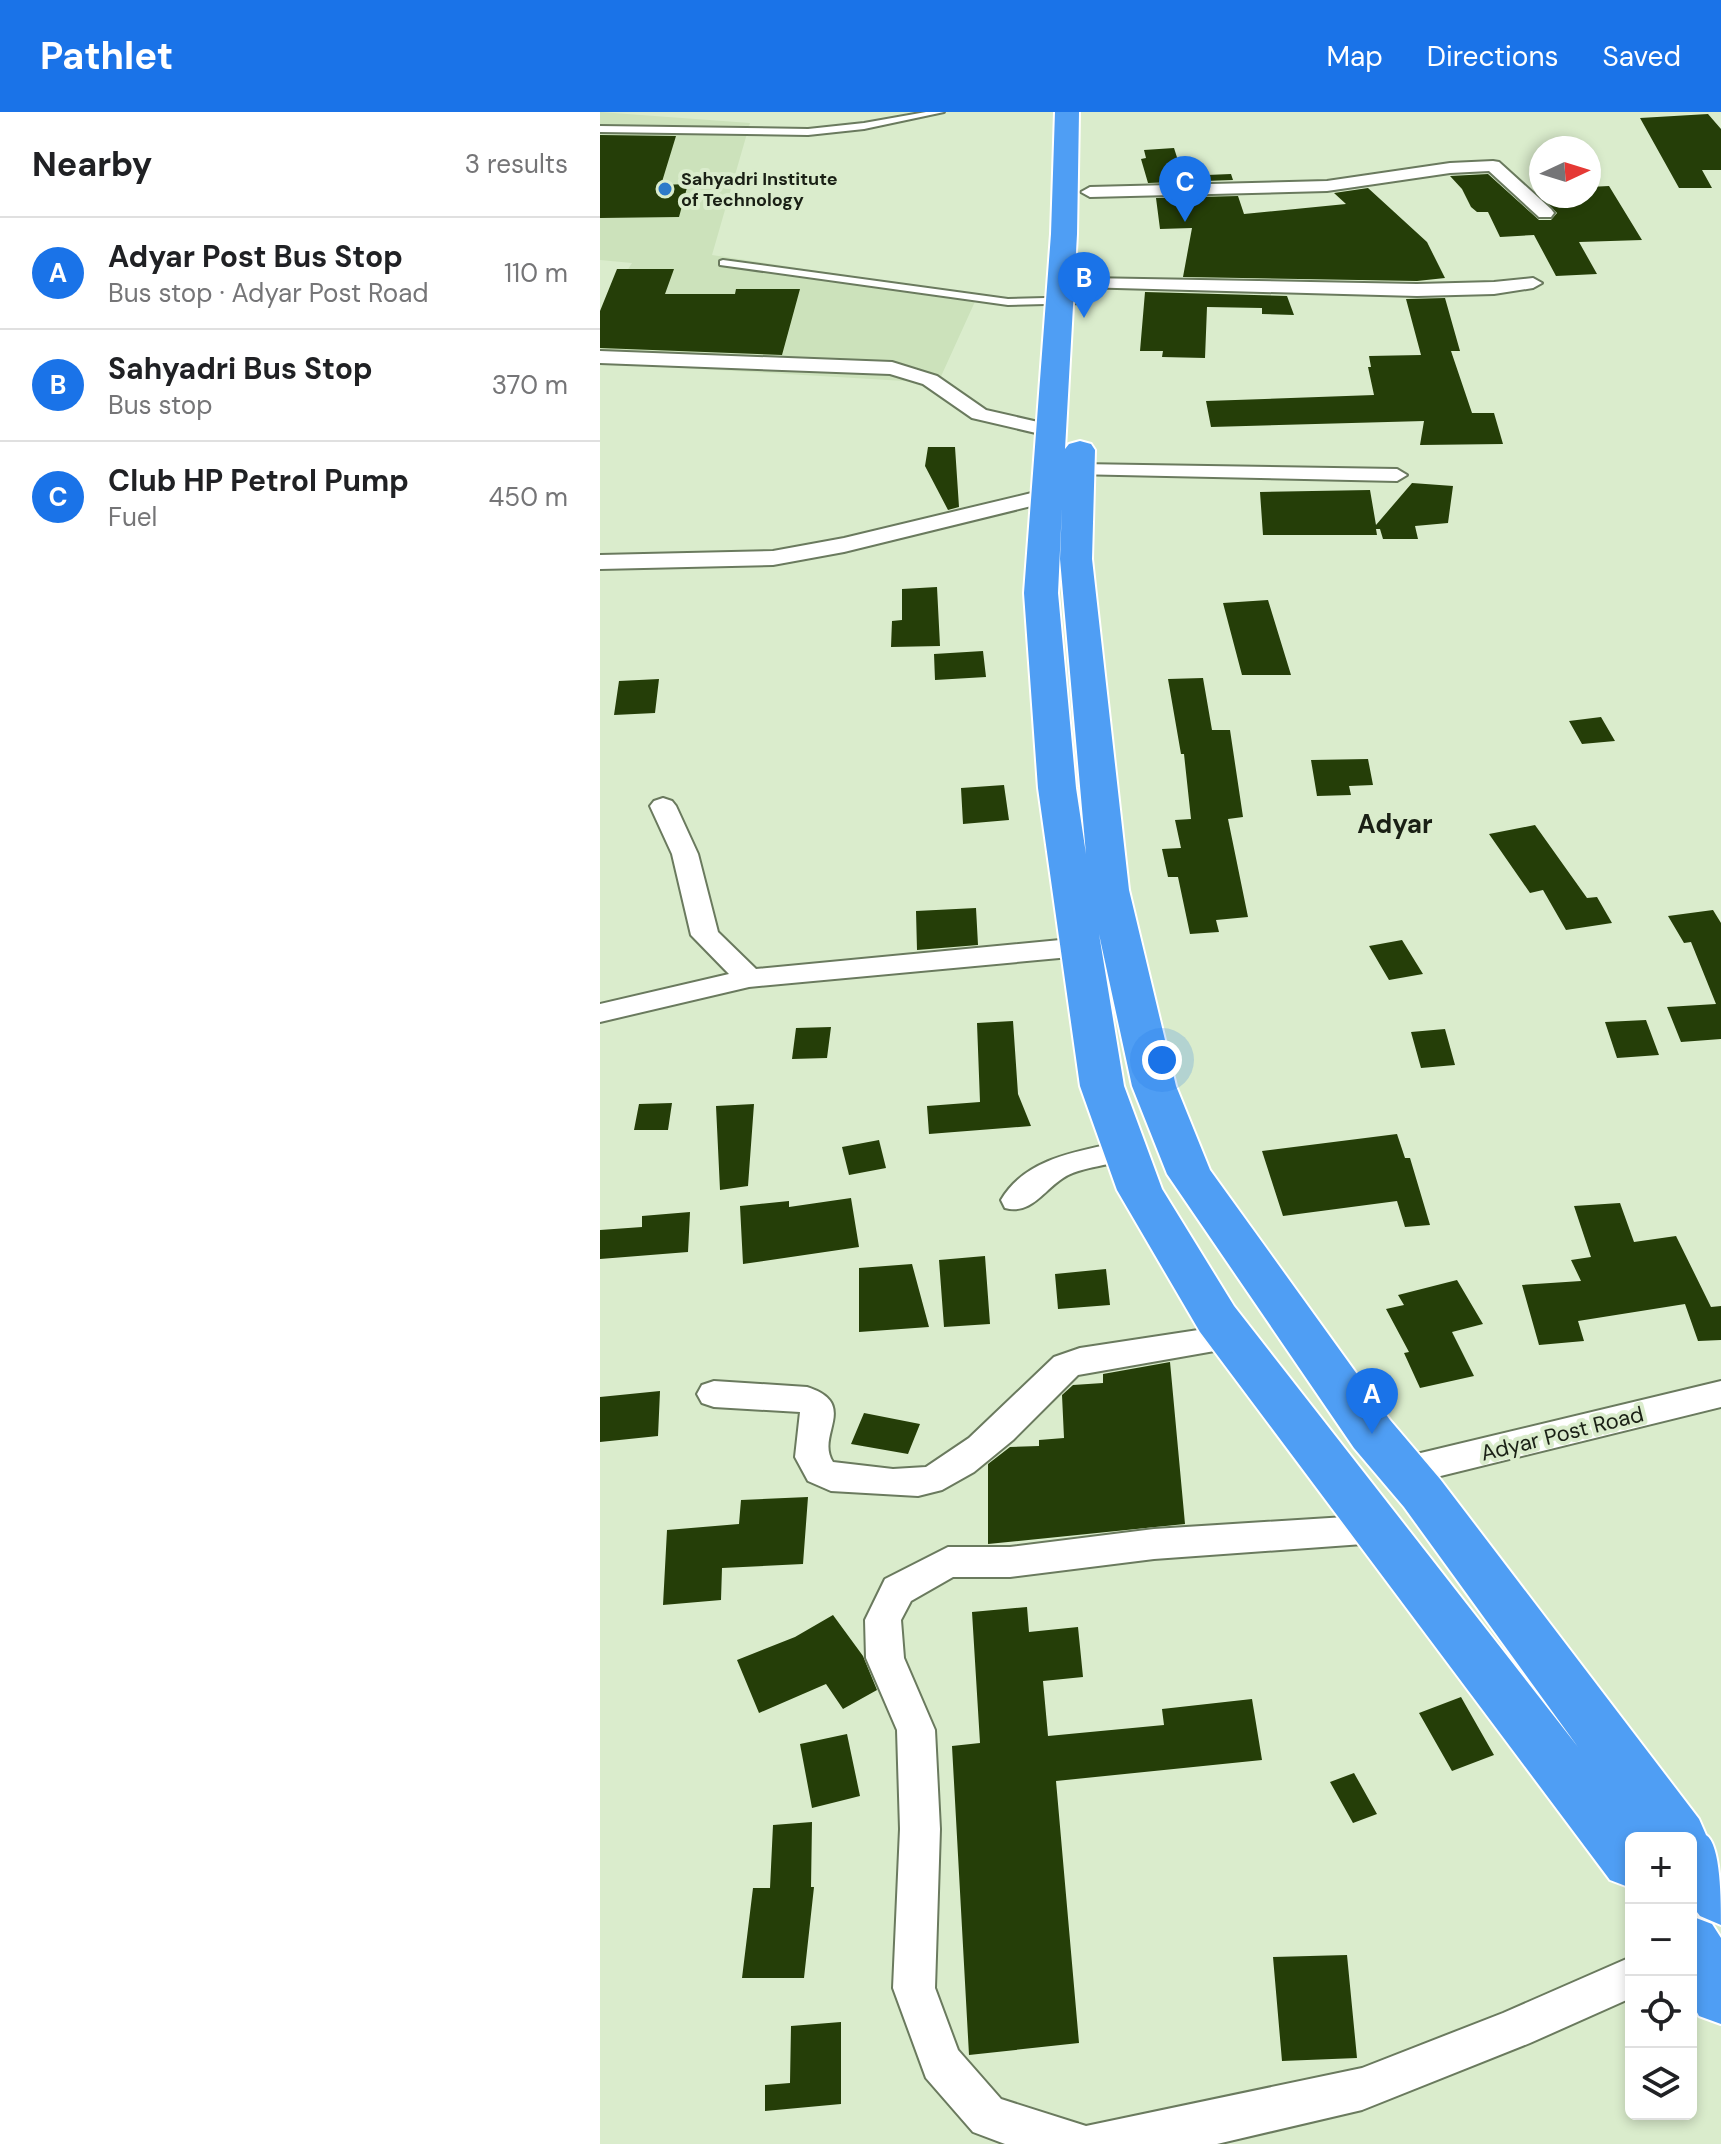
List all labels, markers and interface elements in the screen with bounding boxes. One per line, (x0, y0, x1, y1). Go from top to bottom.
text: Pathlet (40, 31, 173, 81)
text: Map (1326, 38, 1383, 75)
text: Directions (1427, 38, 1559, 75)
text: Saved (1603, 38, 1681, 75)
north arrow (1529, 136, 1601, 208)
text: Nearby (32, 142, 152, 187)
text: 3 results (465, 147, 568, 181)
pin: C (1159, 156, 1211, 222)
place label: Sahyadri Institute of Technology (681, 167, 838, 212)
marker: Sahyadri Institute of Technology (656, 180, 674, 198)
text: Adyar Post Bus Stop (108, 237, 403, 276)
pin: B (1058, 252, 1110, 318)
text: A (49, 256, 67, 290)
text: 110 m (504, 256, 568, 290)
text: Bus stop · Adyar Post Road (108, 276, 429, 310)
text: Sahyadri Bus Stop (108, 349, 373, 388)
text: B (50, 368, 66, 402)
text: 370 m (492, 368, 568, 402)
text: Bus stop (108, 388, 213, 422)
text: Club HP Petrol Pump (108, 461, 409, 500)
text: C (48, 480, 68, 514)
text: 450 m (488, 480, 568, 514)
text: Fuel (108, 500, 157, 534)
district label: Adyar (1357, 807, 1433, 841)
your location (1142, 1040, 1182, 1080)
pin: A (1346, 1368, 1398, 1434)
street label: Adyar Post Road (1478, 1399, 1647, 1468)
map controls (1625, 1832, 1697, 2120)
button: + (1625, 1832, 1697, 1904)
button: − (1625, 1904, 1697, 1976)
button: locate (1625, 1976, 1697, 2048)
button: layers (1625, 2048, 1697, 2120)

